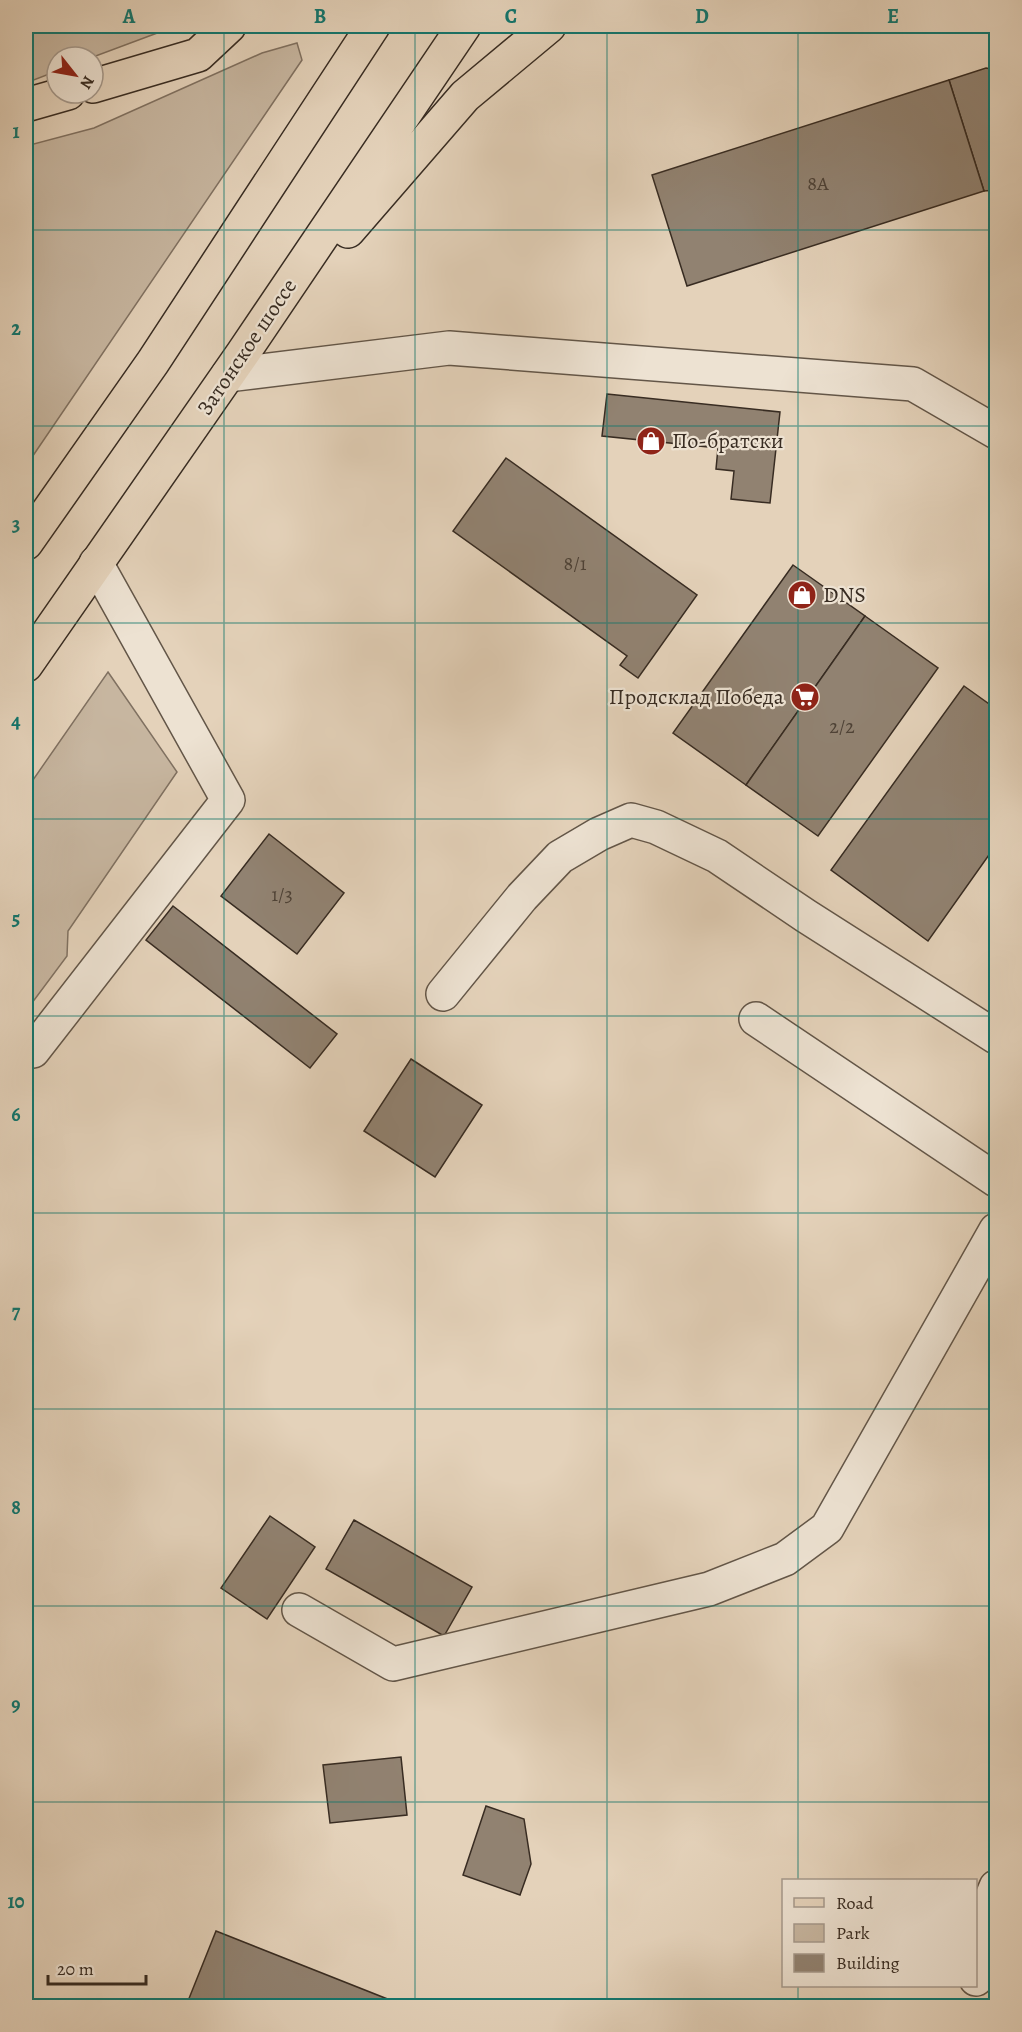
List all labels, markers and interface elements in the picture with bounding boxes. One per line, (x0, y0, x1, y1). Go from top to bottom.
text: A (122, 3, 136, 30)
text: B (314, 3, 326, 30)
text: C (505, 3, 517, 30)
text: D (695, 3, 709, 30)
text: E (887, 3, 899, 30)
north arrow (45, 45, 105, 105)
text: N (74, 72, 99, 93)
text: 1 (12, 118, 20, 145)
house number: 8А (807, 170, 829, 197)
street label: Затонское шоссе (190, 273, 304, 421)
text: 2 (11, 315, 21, 342)
shop icon: По-братски (635, 425, 667, 457)
place label: По-братски (672, 426, 784, 456)
text: 3 (12, 511, 20, 538)
house number: 8/1 (563, 550, 587, 577)
shop icon: DNS (786, 579, 818, 611)
place label: DNS (823, 580, 866, 610)
supermarket icon: Продсклад Победа (789, 681, 821, 713)
place label: Продсклад Победа (609, 682, 785, 712)
text: 4 (11, 708, 21, 735)
house number: 2/2 (829, 713, 855, 740)
house number: 1/3 (271, 881, 293, 908)
text: 5 (12, 905, 20, 932)
text: 6 (11, 1101, 21, 1128)
text: 7 (12, 1298, 21, 1325)
text: 8 (11, 1494, 21, 1521)
text: 9 (11, 1691, 21, 1718)
legend (782, 1879, 977, 1987)
text: 10 (7, 1888, 25, 1915)
text: Road (836, 1891, 874, 1915)
text: Park (836, 1921, 870, 1945)
scale bar (48, 1948, 146, 1986)
text: Building (836, 1951, 900, 1975)
text: 20 m (57, 1957, 94, 1981)

